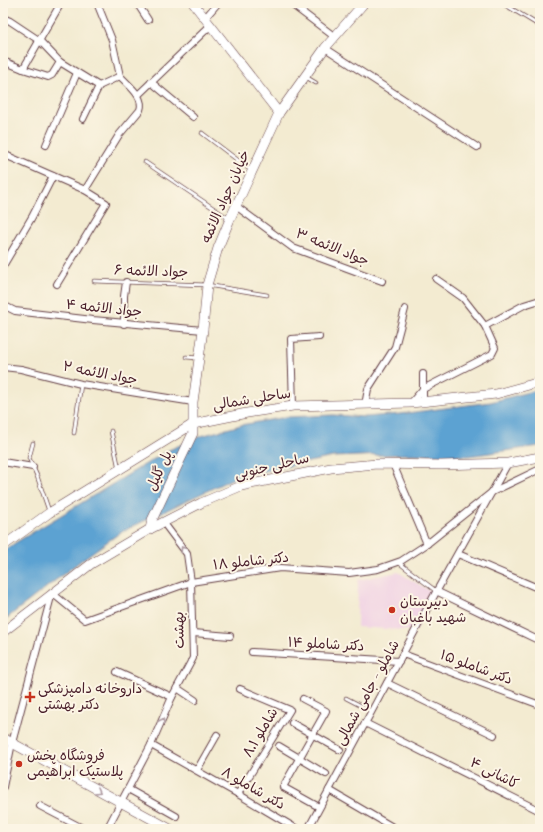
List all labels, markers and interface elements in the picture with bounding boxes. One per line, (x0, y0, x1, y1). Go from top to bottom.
street label: خیابان جواد الائمه (196, 147, 256, 247)
street label: جواد الائمه ۳ (292, 224, 372, 272)
street label: جواد الائمه ۶ (113, 260, 189, 284)
street label: جواد الائمه ۴ (65, 295, 143, 323)
street label: جواد الائمه ۲ (61, 356, 139, 392)
street label: ساحلی شمالی (211, 383, 293, 417)
street label: پل گلیل (142, 447, 178, 495)
street label: ساحلی جنوبی (233, 448, 311, 486)
one-way arrow (181, 546, 188, 553)
street label: دکتر شاملو ۱۸ (212, 548, 290, 576)
place label: دبیرستان شهید باغبان (400, 592, 466, 629)
marker: دبیرستان شهید باغبان (387, 605, 397, 615)
street label: بهشت (169, 611, 191, 649)
street label: دکتر شاملو ۱۴ (287, 633, 365, 657)
street label: شاملو - جامی شمالی (330, 636, 406, 750)
street label: دکتر شاملو ۱۵ (437, 645, 515, 691)
place label: داروخانه دامپزشکی دکتر بهشتی (38, 679, 142, 716)
marker: داروخانه دامپزشکی دکتر بهشتی (25, 692, 35, 702)
street label: شاملو ۸.۱ (238, 704, 284, 762)
one-way arrow (157, 718, 165, 725)
place label: فروشگاه پخش پلاستیک ابراهیمی (27, 746, 123, 783)
street label: کاشانی ۴ (466, 753, 522, 795)
marker: فروشگاه پخش پلاستیک ابراهیمی (14, 759, 24, 769)
street label: دکتر شاملو ۸ (217, 762, 289, 816)
one-way arrow (94, 786, 102, 793)

